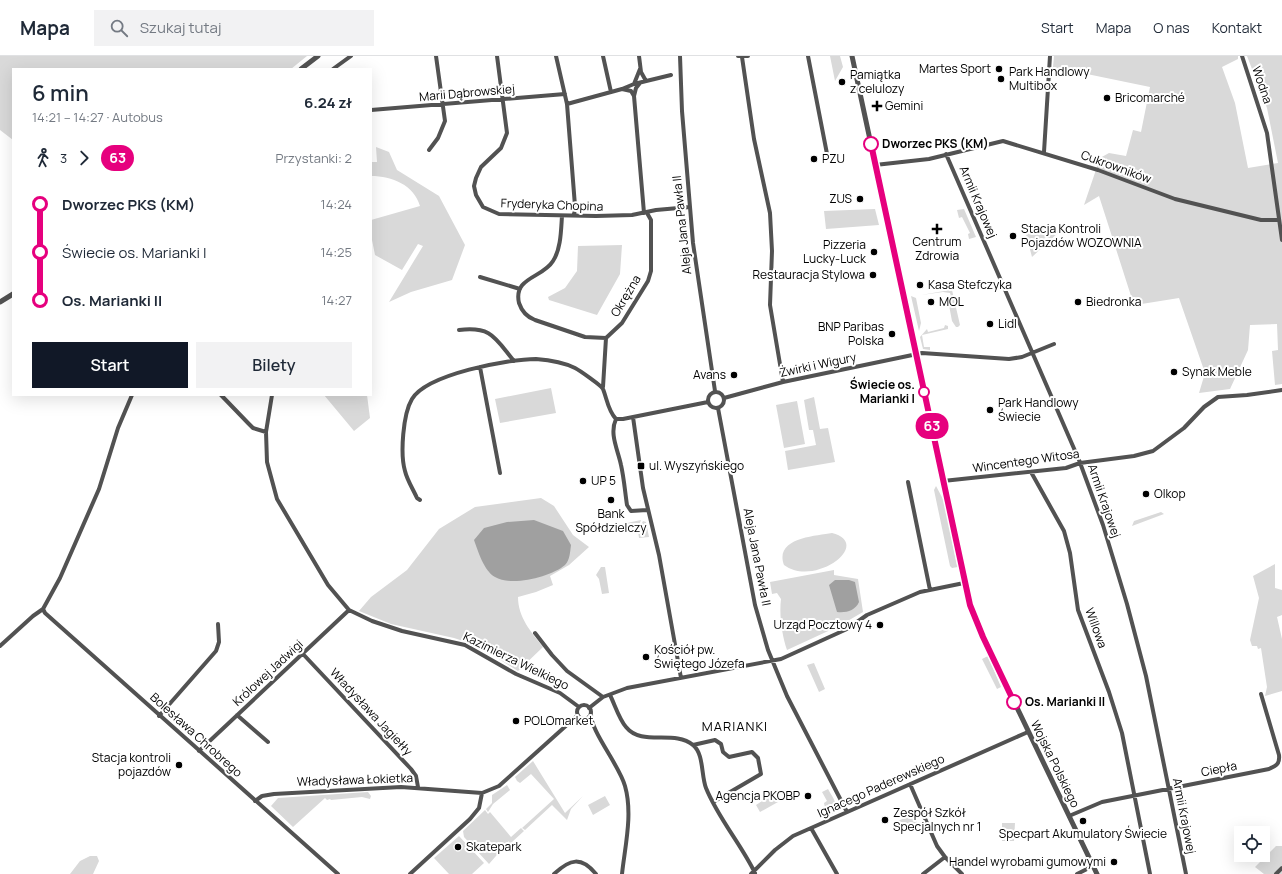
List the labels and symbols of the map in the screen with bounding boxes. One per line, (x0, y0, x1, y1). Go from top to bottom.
place label: Martes Sport (919, 60, 991, 77)
place label: Park Handlowy Multibox (1009, 63, 1090, 94)
marker: Martes Sport (994, 64, 1004, 74)
street label: Wodna (1248, 64, 1277, 106)
place label: Pamiątka z celulozy (850, 66, 905, 97)
marker: Park Handlowy Multibox (996, 74, 1006, 84)
marker: Pamiątka z celulozy (837, 77, 847, 87)
street label: Marii Dąbrowskiej (418, 80, 516, 105)
place label: Bricomarché (1115, 89, 1185, 106)
marker: Bricomarché (1102, 93, 1112, 103)
place label: Gemini (885, 97, 923, 114)
marker: Gemini (872, 101, 882, 111)
place label: Dworzec PKS (KM) (882, 135, 989, 152)
marker: Dworzec PKS (KM) (863, 136, 879, 152)
street label: Cukrowników (1079, 146, 1154, 187)
place label: PZU (822, 150, 845, 167)
marker: PZU (809, 154, 819, 164)
street label: Armii Krajowej (956, 163, 1001, 240)
street label: Aleja Jana Pawła II (668, 175, 695, 275)
place label: ZUS (829, 190, 852, 207)
street label: Fryderyka Chopina (500, 194, 604, 215)
marker: ZUS (855, 194, 865, 204)
place label: Stacja Kontroli Pojazdów WOZOWNIA (1021, 220, 1142, 251)
marker: Centrum Zdrowia (932, 224, 942, 234)
marker: Stacja Kontroli Pojazdów WOZOWNIA (1008, 231, 1018, 241)
place label: Centrum Zdrowia (913, 233, 961, 264)
place label: Pizzeria Lucky-Luck (803, 236, 867, 267)
marker: Pizzeria Lucky-Luck (869, 247, 879, 257)
place label: Restauracja Stylowa (753, 266, 865, 283)
marker: Restauracja Stylowa (868, 270, 878, 280)
street label: Okrężna (606, 272, 645, 320)
place label: Kasa Stefczyka (928, 276, 1012, 293)
marker: Kasa Stefczyka (915, 280, 925, 290)
place label: MOL (939, 293, 964, 310)
place label: Biedronka (1086, 293, 1141, 310)
marker: MOL (926, 297, 936, 307)
marker: Biedronka (1073, 297, 1083, 307)
place label: Lidl (998, 315, 1017, 332)
place label: BNP Paribas Polska (818, 318, 884, 349)
marker: Lidl (985, 319, 995, 329)
marker: BNP Paribas Polska (887, 329, 897, 339)
street label: Żwirki i Wigury (778, 348, 858, 381)
place label: Synak Meble (1182, 363, 1252, 380)
place label: Avans (693, 366, 726, 383)
marker: Synak Meble (1169, 367, 1179, 377)
marker: Avans (729, 370, 739, 380)
place label: Świecie os. Marianki I (850, 376, 915, 407)
marker: Świecie os. Marianki I (918, 386, 930, 398)
place label: Park Handlowy Świecie (998, 394, 1079, 425)
marker: Park Handlowy Świecie (985, 405, 995, 415)
line badge: 63 (914, 413, 950, 439)
street label: Wincentego Witosa (971, 445, 1081, 476)
place label: ul. Wyszyńskiego (649, 457, 744, 474)
marker: ul. Wyszyńskiego (636, 461, 646, 471)
street label: Armii Krajowej (1084, 462, 1125, 540)
place label: UP 5 (591, 472, 616, 489)
marker: UP 5 (578, 476, 588, 486)
place label: Olkop (1154, 485, 1186, 502)
marker: Olkop (1141, 489, 1151, 499)
marker: Bank Spółdzielczy (606, 495, 616, 505)
place label: Bank Spółdzielczy (575, 505, 647, 536)
street label: Aleja Jana Pawła II (740, 507, 775, 607)
street label: Willowa (1081, 605, 1112, 650)
place label: Urząd Pocztowy 4 (773, 616, 872, 633)
marker: Urząd Pocztowy 4 (875, 620, 885, 630)
street label: Kazimierza Wielkiego (460, 628, 572, 694)
street label: Królowej Jadwigi (229, 635, 307, 710)
place label: Kościół pw. Świętego Józefa (654, 641, 745, 672)
marker: Kościół pw. Świętego Józefa (641, 652, 651, 662)
street label: Władysława Jagiełły (326, 664, 417, 760)
street label: Bolesława Chrobrego (147, 689, 246, 781)
place label: Os. Marianki II (1025, 693, 1105, 710)
marker: Os. Marianki II (1006, 694, 1022, 710)
place label: POLOmarket (524, 712, 594, 729)
marker: POLOmarket (511, 716, 521, 726)
district label: MARIANKI (702, 717, 768, 735)
street label: Wojska Polskiego (1027, 717, 1084, 810)
place label: Stacja kontroli pojazdów (92, 749, 171, 780)
street label: Ignacego Paderewskiego (814, 750, 947, 821)
street label: Ciepła (1199, 757, 1238, 780)
marker: Stacja kontroli pojazdów (174, 760, 184, 770)
street label: Władysława Łokietka (297, 769, 413, 790)
street label: Armii Krajowej (1169, 777, 1200, 855)
place label: Agencja PKOBP (715, 787, 800, 804)
marker: Agencja PKOBP (803, 791, 813, 801)
place label: Zespół Szkół Specjalnych nr 1 (893, 804, 981, 835)
marker: Zespół Szkół Specjalnych nr 1 (880, 815, 890, 825)
marker: Specpart Akumulatory Świecie (1078, 816, 1088, 826)
place label: Specpart Akumulatory Świecie (999, 825, 1167, 842)
place label: Skatepark (466, 838, 523, 855)
marker: Skatepark (453, 842, 463, 852)
place label: Handel wyrobami gumowymi (949, 853, 1106, 870)
marker: Handel wyrobami gumowymi (1109, 857, 1119, 867)

